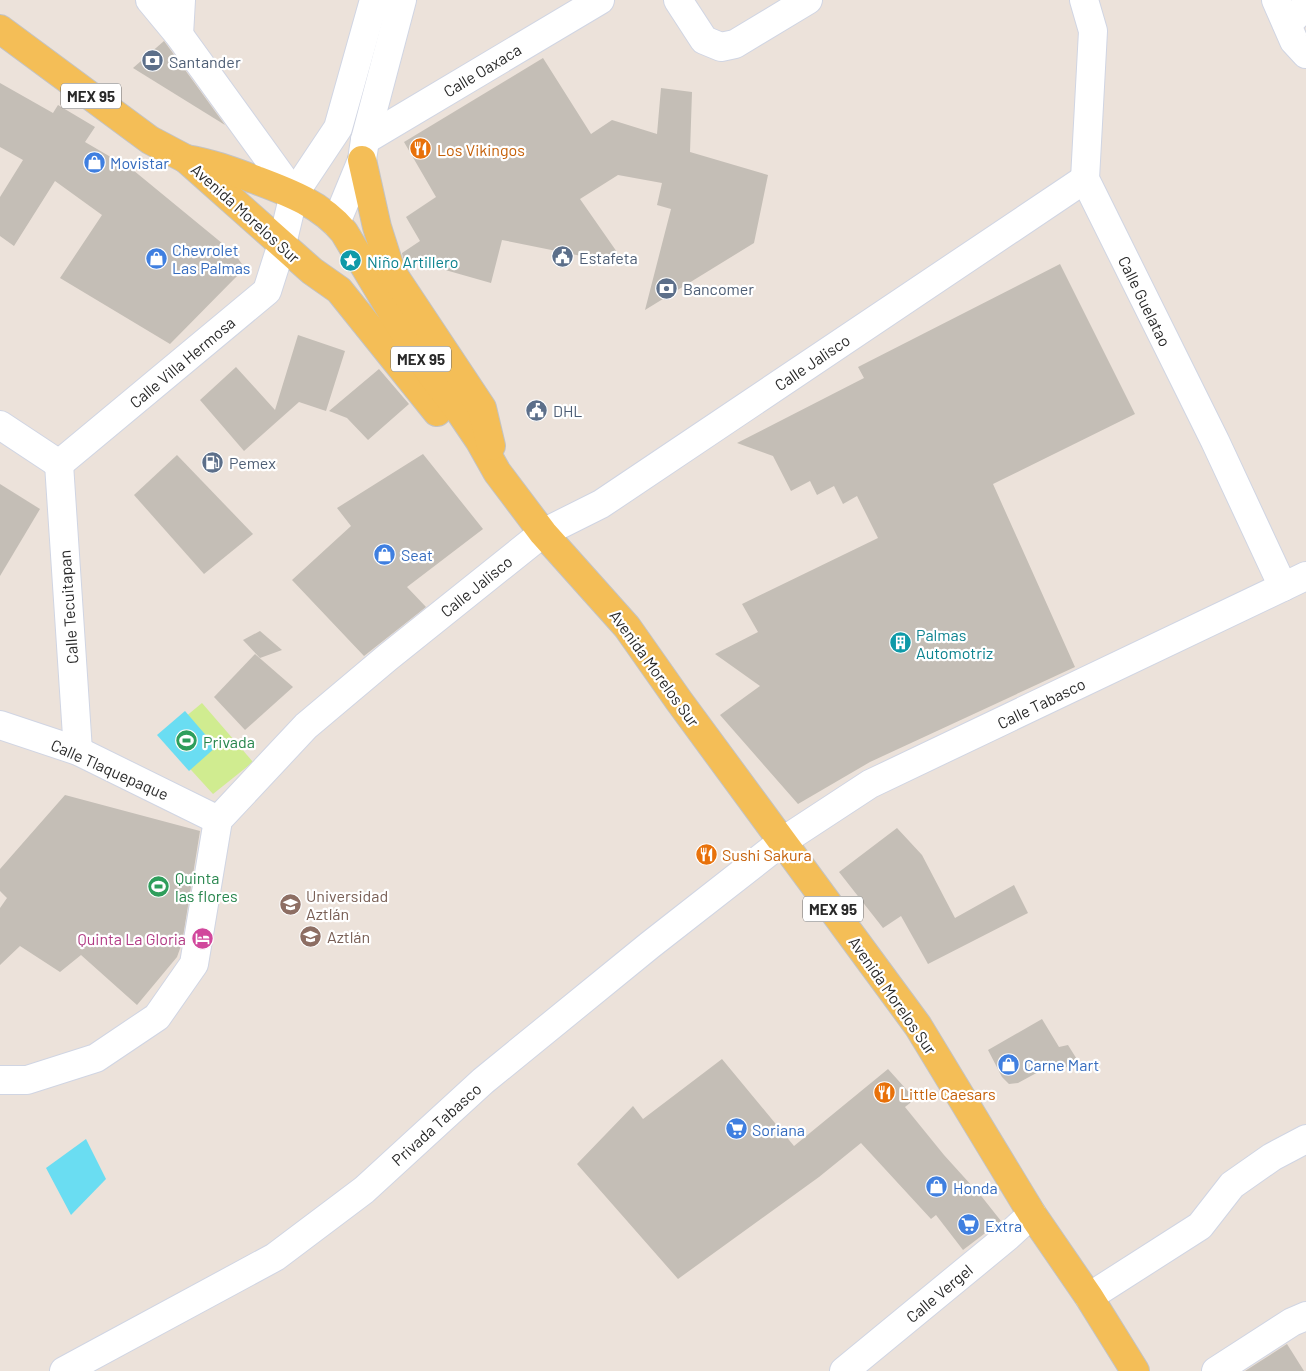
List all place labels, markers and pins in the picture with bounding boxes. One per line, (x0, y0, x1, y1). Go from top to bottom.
bank icon: Santander (141, 49, 165, 73)
place label: Santander (169, 52, 241, 71)
restaurant icon: Los Vikingos (409, 137, 433, 161)
place label: Los Vikingos (437, 140, 525, 159)
shop icon: Movistar (82, 150, 106, 174)
place label: Movistar (110, 153, 169, 172)
place label: Chevrolet Las Palmas (172, 240, 251, 277)
public building icon: Estafeta (551, 245, 575, 269)
shop icon: Chevrolet Las Palmas (144, 246, 168, 270)
place label: Estafeta (579, 248, 638, 267)
place icon: Niño Artillero (339, 249, 363, 273)
place label: Niño Artillero (367, 252, 458, 271)
bank icon: Bancomer (655, 276, 679, 300)
place label: Bancomer (683, 279, 754, 298)
public building icon: DHL (525, 398, 549, 422)
place label: DHL (553, 401, 582, 420)
fuel station icon: Pemex (201, 450, 225, 474)
place label: Pemex (229, 453, 276, 472)
shop icon: Seat (373, 542, 397, 566)
place label: Seat (401, 545, 433, 564)
place label: Palmas Automotriz (916, 625, 993, 662)
building icon: Palmas Automotriz (888, 631, 912, 655)
sports icon: Privada (175, 729, 199, 753)
place label: Privada (203, 732, 255, 751)
restaurant icon: Sushi Sakura (694, 842, 718, 866)
place label: Sushi Sakura (722, 845, 812, 864)
place label: Quinta las flores (175, 868, 238, 905)
sports icon: Quinta las flores (147, 874, 171, 898)
place label: Universidad Aztlán (306, 886, 388, 923)
school or university icon: Universidad Aztlán (278, 892, 302, 916)
school or university icon: Aztlán (299, 924, 323, 948)
hotel icon: Quinta La Gloria (190, 926, 214, 950)
place label: Aztlán (327, 927, 370, 946)
place label: Quinta La Gloria (78, 929, 186, 948)
shop icon: Carne Mart (996, 1052, 1020, 1076)
place label: Carne Mart (1024, 1055, 1099, 1074)
restaurant icon: Little Caesars (872, 1081, 896, 1105)
place label: Little Caesars (900, 1084, 996, 1103)
supermarket icon: Soriana (724, 1117, 748, 1141)
place label: Soriana (752, 1120, 805, 1139)
shop icon: Honda (925, 1175, 949, 1199)
place label: Honda (953, 1178, 998, 1197)
supermarket icon: Extra (957, 1213, 981, 1237)
place label: Extra (985, 1216, 1022, 1235)

